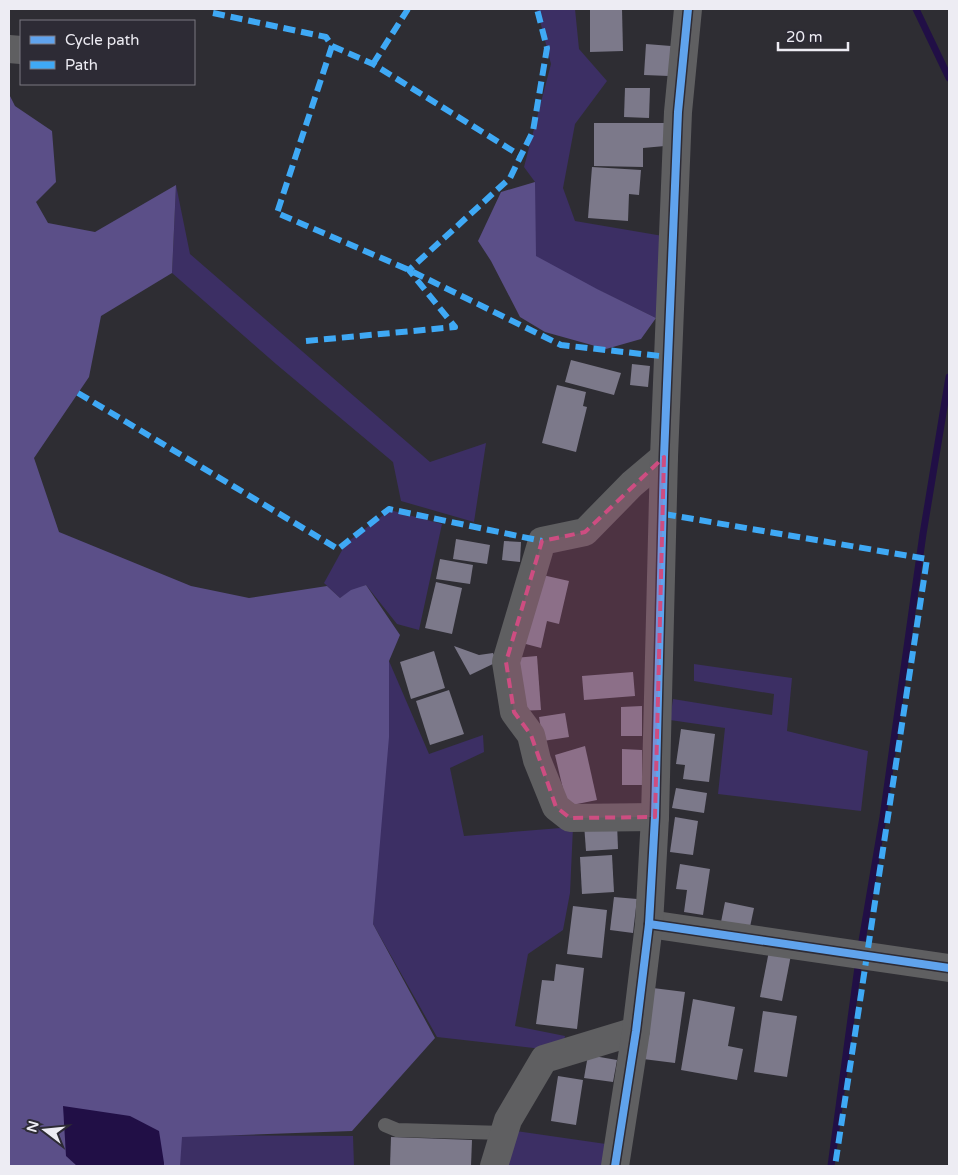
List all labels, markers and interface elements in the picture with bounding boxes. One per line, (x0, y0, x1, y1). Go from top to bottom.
legend (20, 20, 195, 85)
scale bar (778, 20, 848, 52)
text: 20 m (786, 28, 823, 46)
text: Cycle path (65, 31, 139, 49)
text: Path (65, 56, 98, 74)
north arrow (20, 1105, 70, 1155)
text: N (23, 1119, 43, 1134)

